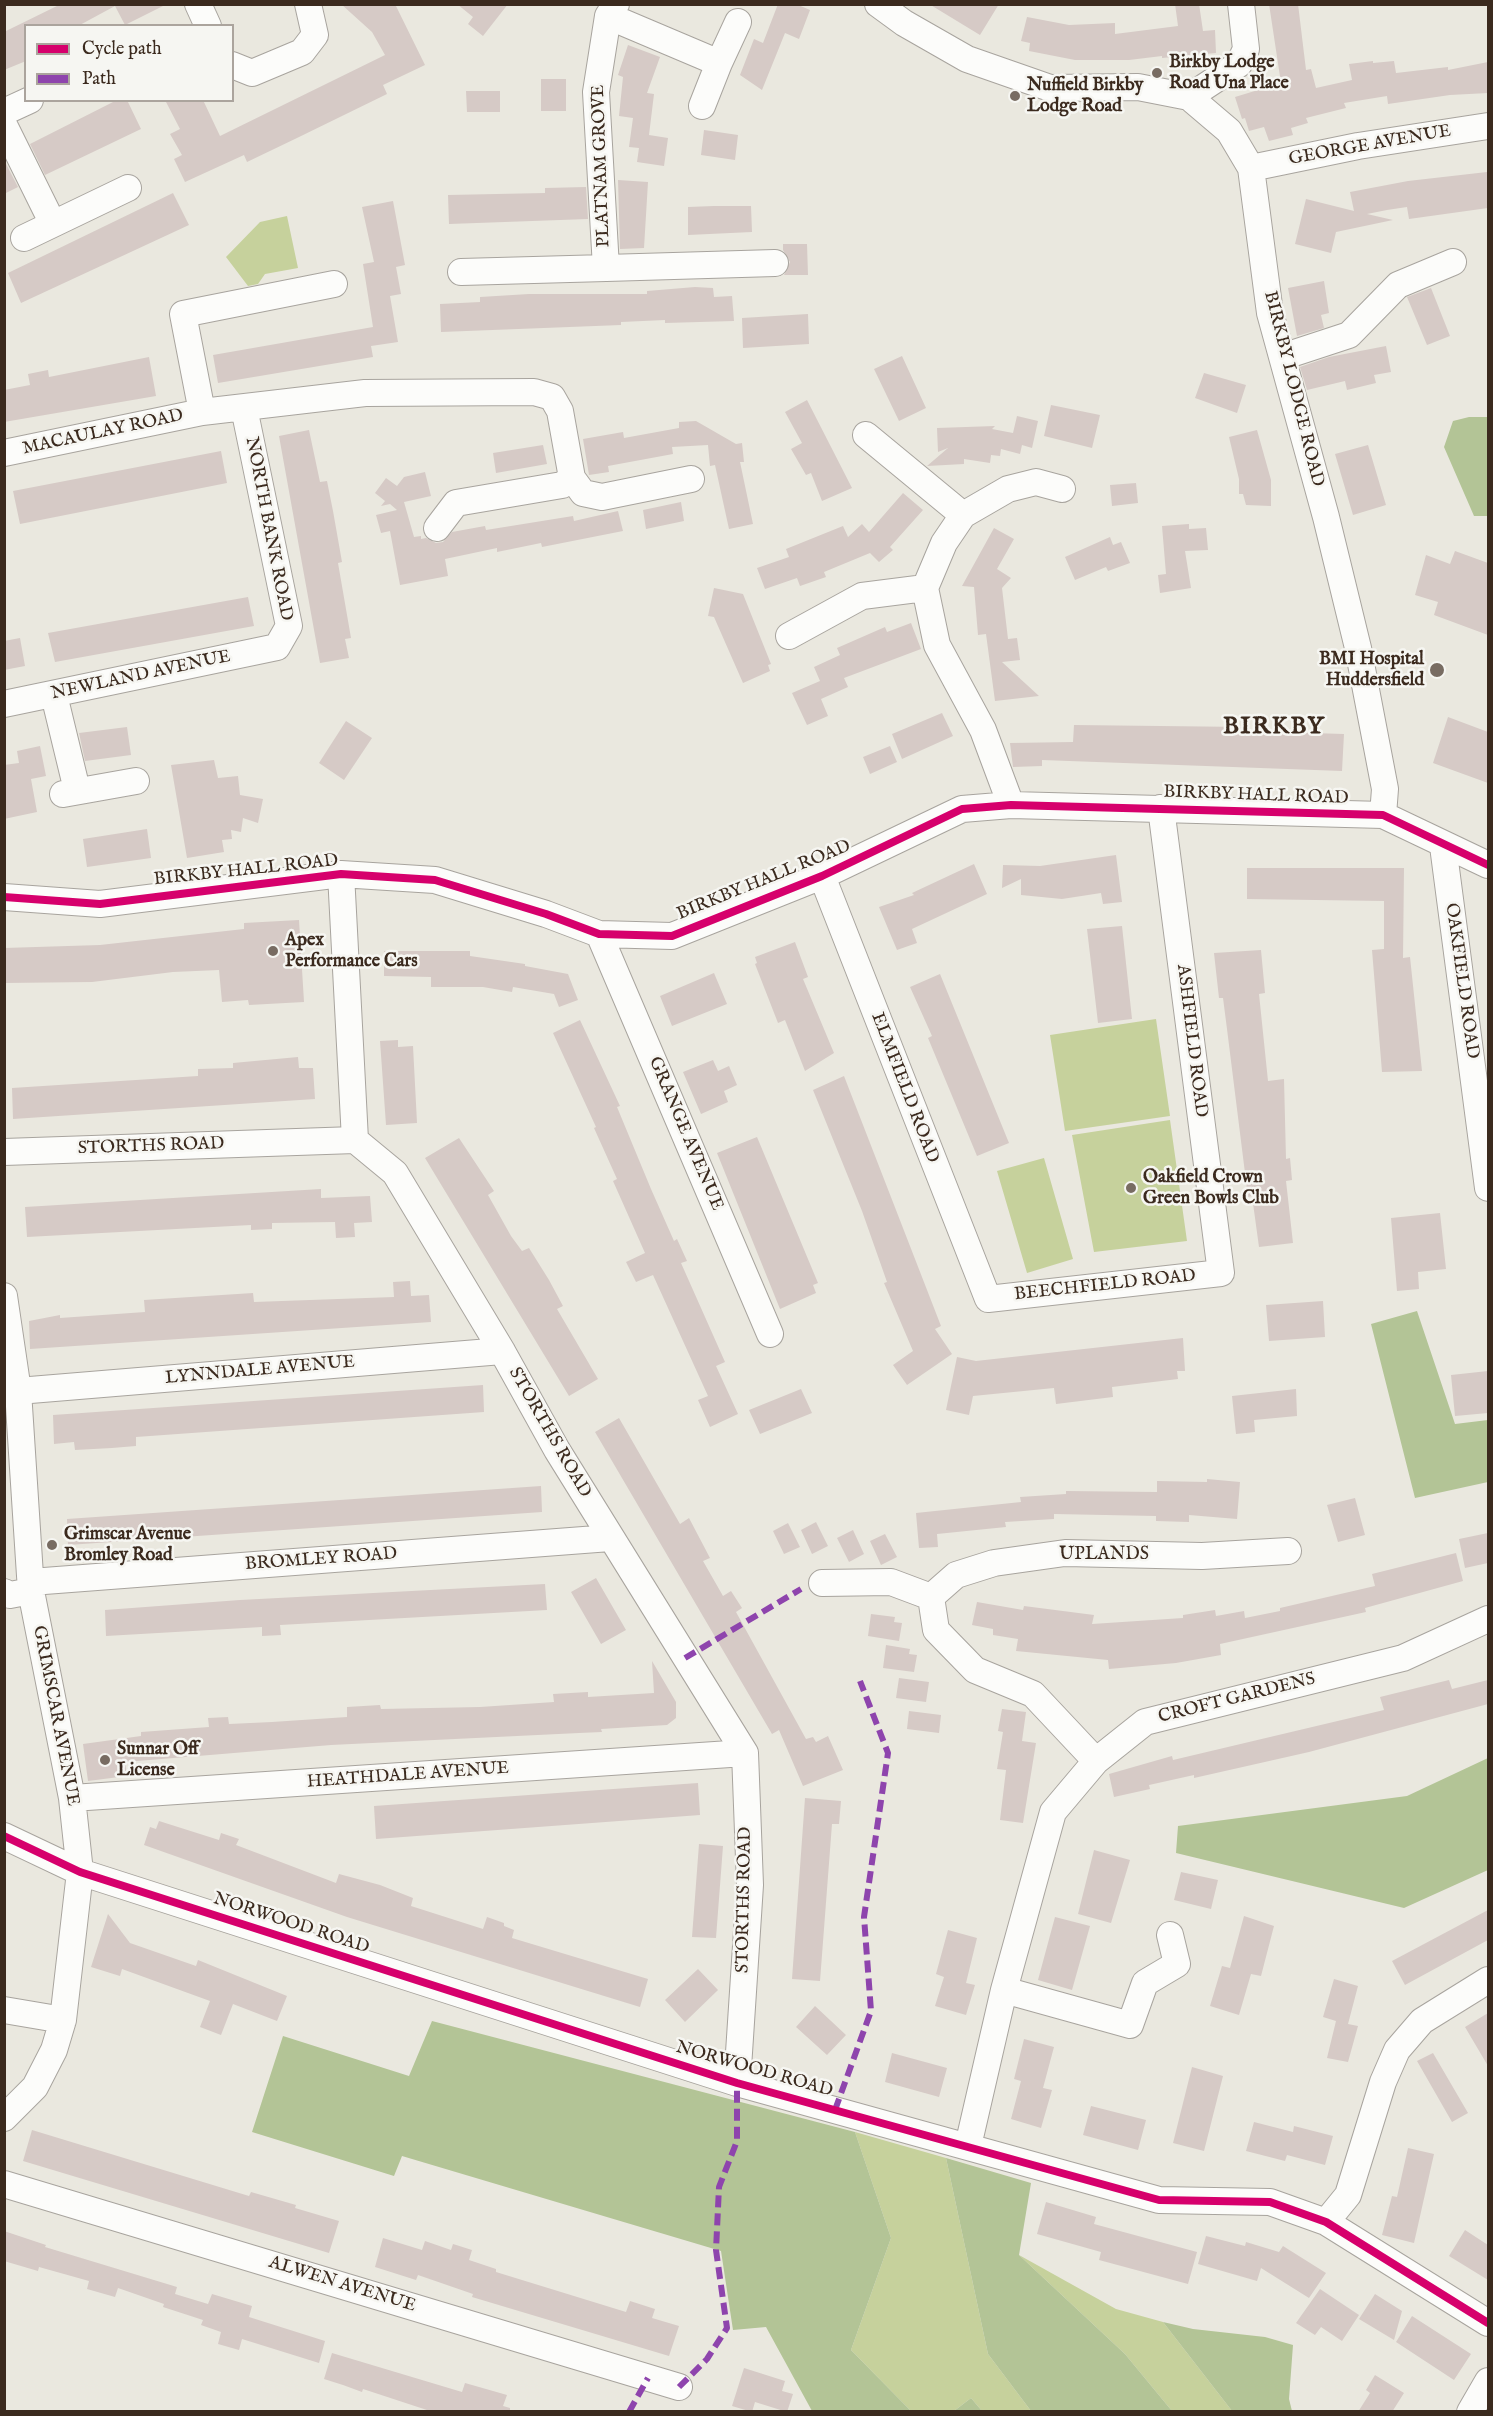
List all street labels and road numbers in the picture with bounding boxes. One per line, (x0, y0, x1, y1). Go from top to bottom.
street label: PLATNAM GROVE (588, 84, 616, 248)
street label: GEORGE AVENUE (1287, 121, 1453, 171)
street label: BIRKBY LODGE ROAD (1258, 289, 1328, 489)
street label: MACAULAY ROAD (21, 405, 185, 461)
street label: NORTH BANK ROAD (240, 435, 296, 623)
street label: NEWLAND AVENUE (49, 646, 233, 706)
street label: BIRKBY HALL ROAD (1163, 782, 1349, 810)
street label: BIRKBY HALL ROAD (674, 836, 854, 926)
street label: BIRKBY HALL ROAD (153, 851, 339, 891)
street label: OAKFIELD ROAD (1439, 902, 1483, 1060)
street label: ASHFIELD ROAD (1171, 963, 1211, 1119)
street label: ELMFIELD ROAD (865, 1010, 943, 1166)
street label: GRANGE AVENUE (643, 1054, 727, 1214)
street label: STORTHS ROAD (77, 1134, 225, 1160)
street label: BEECHFIELD ROAD (1013, 1266, 1197, 1306)
street label: LYNNDALE AVENUE (164, 1352, 356, 1390)
street label: STORTHS ROAD (503, 1364, 595, 1502)
street label: BROMLEY ROAD (244, 1544, 398, 1576)
street label: UPLANDS (1059, 1544, 1149, 1566)
street label: GRIMSCAR AVENUE (27, 1624, 83, 1808)
street label: CROFT GARDENS (1156, 1669, 1318, 1729)
street label: HEATHDALE AVENUE (306, 1758, 510, 1794)
street label: STORTHS ROAD (733, 1827, 757, 1973)
street label: NORWOOD ROAD (210, 1889, 372, 1959)
street label: NORWOOD ROAD (673, 2037, 835, 2103)
street label: ALWEN AVENUE (266, 2252, 418, 2318)

